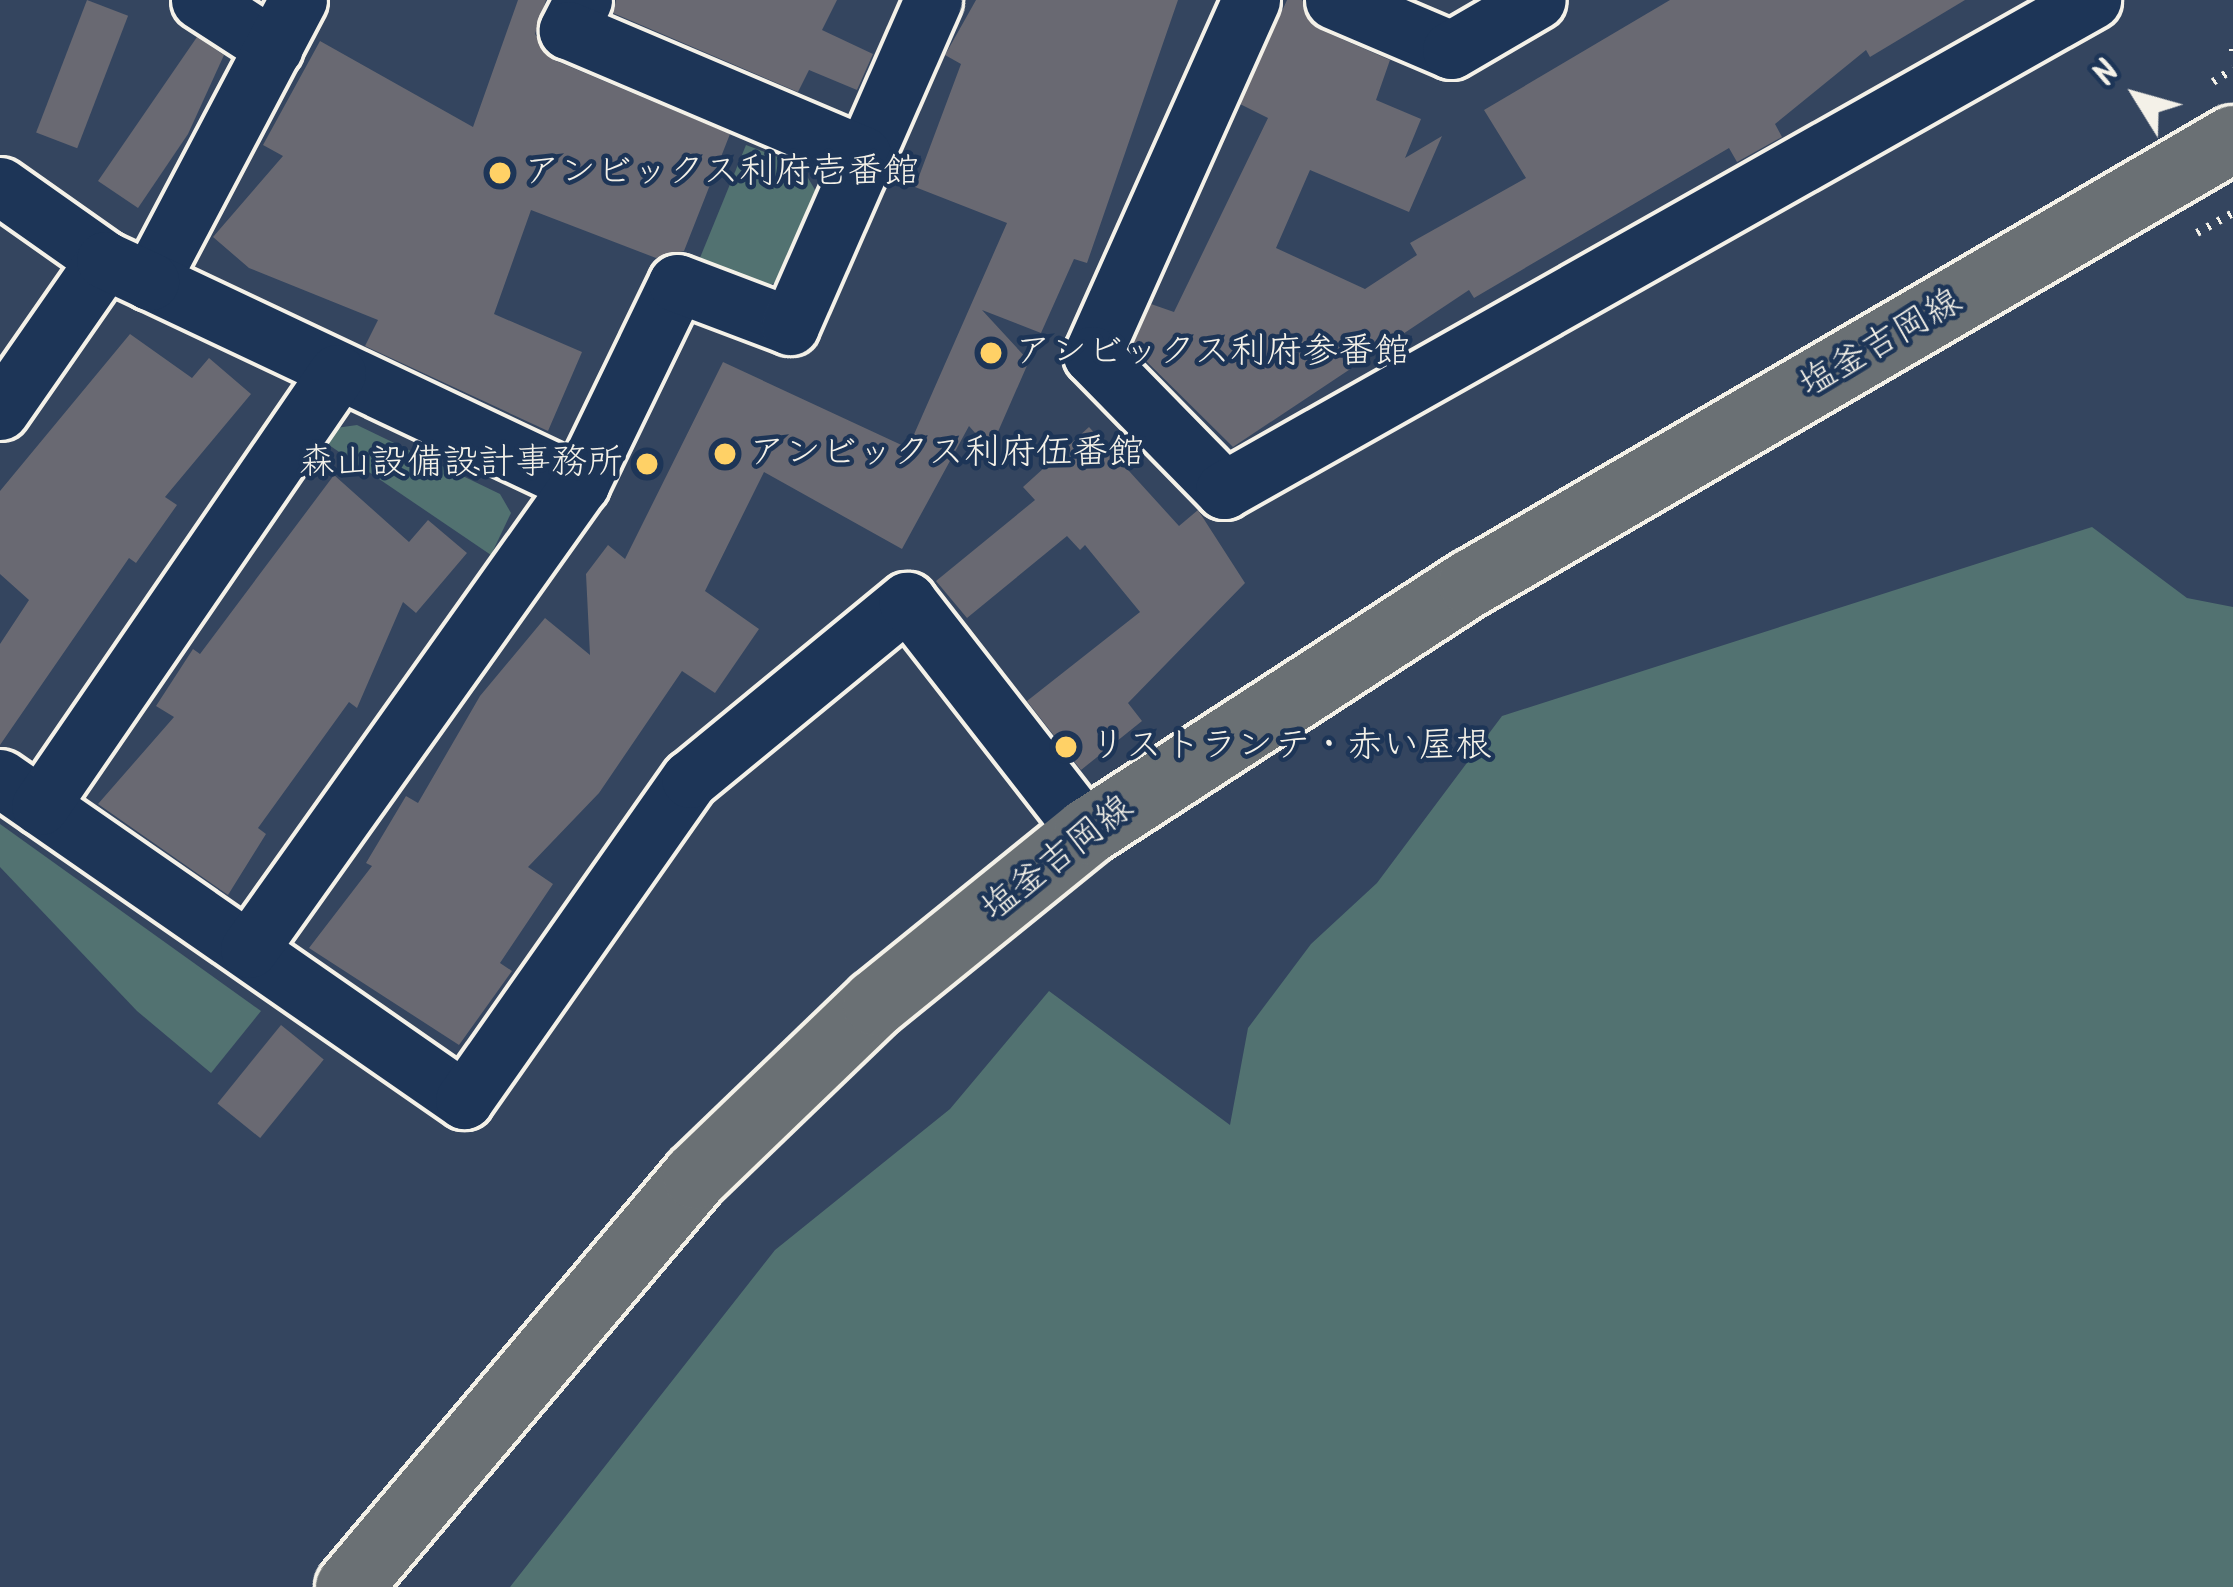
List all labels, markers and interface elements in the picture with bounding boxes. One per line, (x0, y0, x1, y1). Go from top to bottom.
north arrow (2077, 36, 2197, 156)
text: N (2080, 50, 2135, 98)
place label: アンビックス利府壱番館 (524, 151, 920, 195)
marker: アンビックス利府壱番館 (487, 160, 513, 186)
street label: 塩釜吉岡線 (1792, 280, 1970, 408)
place label: アンビックス利府参番館 (1015, 331, 1411, 375)
marker: アンビックス利府参番館 (978, 340, 1004, 366)
place label: アンビックス利府伍番館 (749, 432, 1145, 476)
marker: アンビックス利府伍番館 (712, 441, 738, 467)
place label: 森山設備設計事務所 (299, 442, 623, 486)
marker: 森山設備設計事務所 (634, 451, 660, 477)
place label: リストランテ・赤い屋根 (1090, 725, 1486, 769)
marker: リストランテ・赤い屋根 (1053, 734, 1079, 760)
street label: 塩釜吉岡線 (974, 787, 1142, 931)

